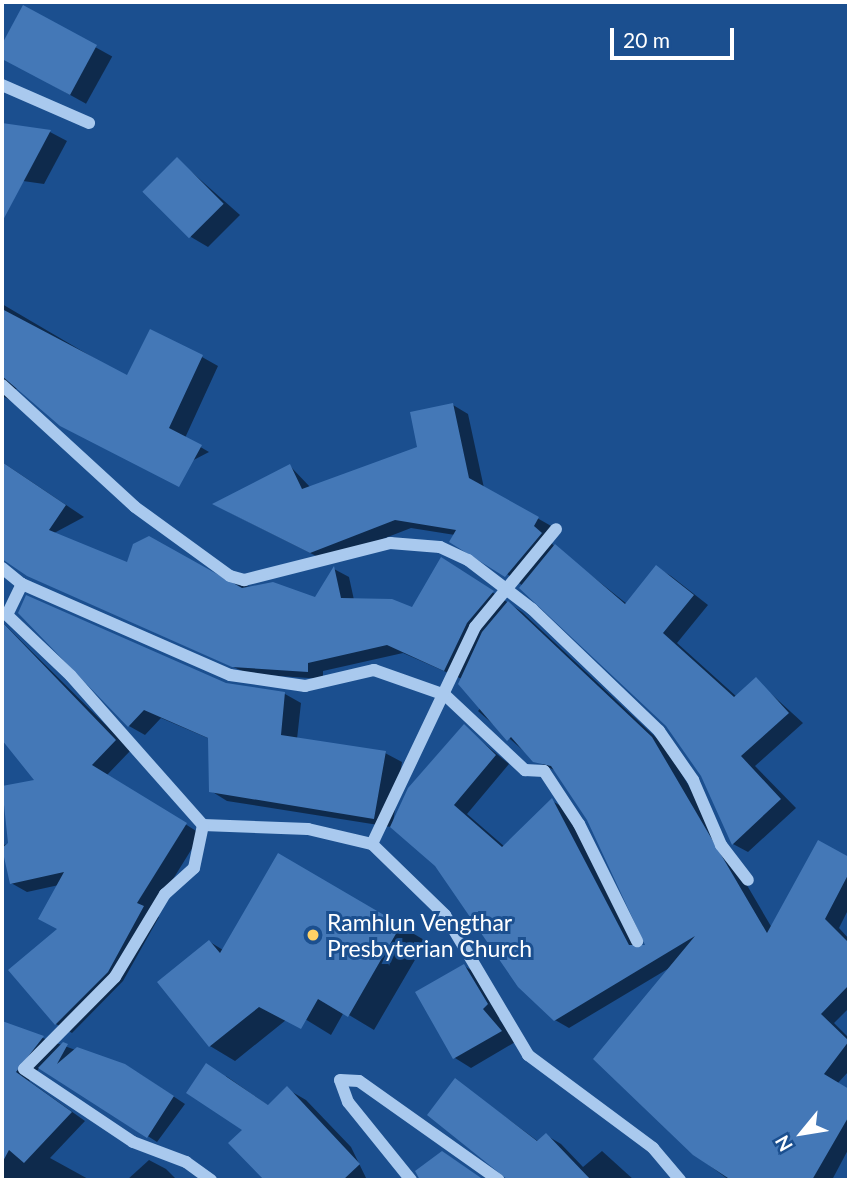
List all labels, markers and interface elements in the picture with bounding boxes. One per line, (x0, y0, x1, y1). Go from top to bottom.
scale bar (613, 14, 737, 58)
text: 20 m (623, 27, 670, 52)
place label: Ramhlun Vengthar Presbyterian Church (327, 908, 532, 962)
marker: Ramhlun Vengthar Presbyterian Church (305, 927, 321, 943)
north arrow (767, 1098, 837, 1168)
text: N (770, 1132, 797, 1156)

